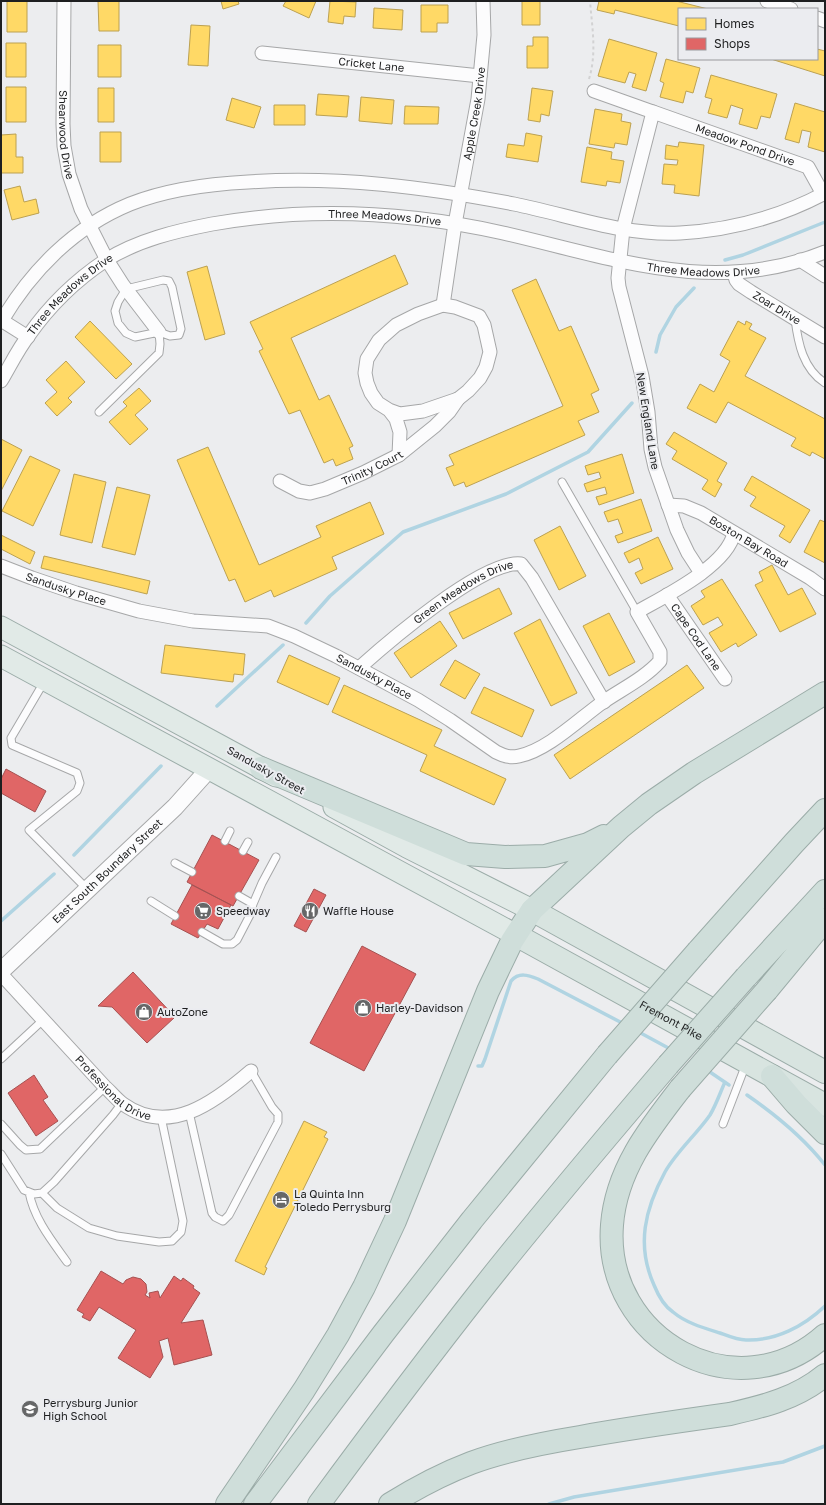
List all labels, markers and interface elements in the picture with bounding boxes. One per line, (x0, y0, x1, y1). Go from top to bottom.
legend (678, 8, 818, 60)
text: Homes (714, 16, 754, 31)
text: Shops (714, 36, 750, 51)
street label: Cricket Lane (338, 54, 405, 74)
street label: Apple Creek Drive (460, 66, 487, 161)
street label: Shearwood Drive (57, 90, 77, 181)
street label: Meadow Pond Drive (694, 121, 797, 168)
street label: Three Meadows Drive (328, 207, 442, 228)
street label: Three Meadows Drive (24, 250, 115, 337)
street label: Three Meadows Drive (646, 259, 761, 279)
street label: Zoar Drive (751, 288, 803, 327)
street label: New England Lane (634, 371, 663, 470)
street label: Trinity Court (340, 447, 405, 487)
street label: Boston Bay Road (707, 513, 791, 570)
street label: Green Meadows Drive (410, 557, 514, 626)
street label: Sandusky Place (24, 569, 108, 607)
street label: Cape Cod Lane (669, 600, 724, 673)
street label: Sandusky Place (334, 650, 414, 702)
street label: Sandusky Street (225, 743, 307, 796)
street label: East South Boundary Street (49, 815, 165, 926)
supermarket icon: Speedway (193, 901, 213, 921)
restaurant icon: Waffle House (300, 901, 320, 921)
place label: Speedway (216, 904, 270, 917)
place label: Waffle House (323, 904, 394, 917)
street label: Fremont Pike (638, 997, 705, 1042)
shop icon: Harley-Davidson (353, 998, 373, 1018)
place label: Harley-Davidson (376, 1001, 463, 1014)
shop icon: AutoZone (134, 1002, 154, 1022)
place label: AutoZone (157, 1005, 208, 1018)
street label: Professional Drive (73, 1052, 152, 1122)
place label: La Quinta Inn Toledo Perrysburg (294, 1187, 391, 1213)
hotel icon: La Quinta Inn Toledo Perrysburg (271, 1190, 291, 1210)
place label: Perrysburg Junior High School (43, 1396, 139, 1422)
school or university icon: Perrysburg Junior High School (20, 1399, 40, 1419)

